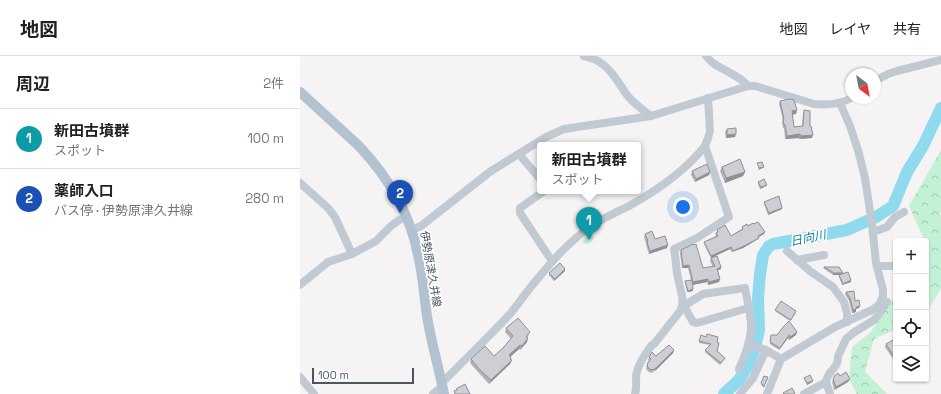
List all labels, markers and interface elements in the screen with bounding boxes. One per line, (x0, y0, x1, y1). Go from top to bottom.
text: 地図 (20, 17, 58, 42)
text: 地図 (779, 20, 807, 38)
text: レイヤ (829, 20, 871, 38)
text: 共有 (893, 20, 921, 38)
north arrow (845, 68, 881, 104)
text: 周辺 (16, 73, 50, 95)
text: 2件 (263, 75, 284, 92)
text: 新田古墳群 (54, 121, 129, 140)
text: 1 (26, 130, 32, 147)
text: 100 m (247, 130, 284, 147)
text: スポット (54, 142, 106, 159)
popup (537, 142, 641, 194)
text: 新田古墳群 (551, 150, 627, 169)
text: スポット (551, 171, 604, 188)
pin: 2 (387, 180, 413, 213)
text: 薬師入口 (54, 181, 114, 200)
text: 2 (25, 190, 33, 207)
text: 280 m (245, 190, 284, 207)
your location (673, 197, 693, 217)
text: バス停 · 伊勢原津久井線 (54, 202, 193, 219)
pin: 1 (576, 207, 602, 240)
water label: 日向川 (789, 226, 829, 250)
street label: 伊勢原津久井線 (417, 230, 445, 308)
map controls (893, 238, 929, 382)
button: + (893, 238, 929, 274)
button: − (893, 274, 929, 310)
button: locate (893, 310, 929, 346)
button: layers (893, 346, 929, 382)
scale bar (312, 366, 414, 385)
text: 100 m (318, 368, 349, 382)

